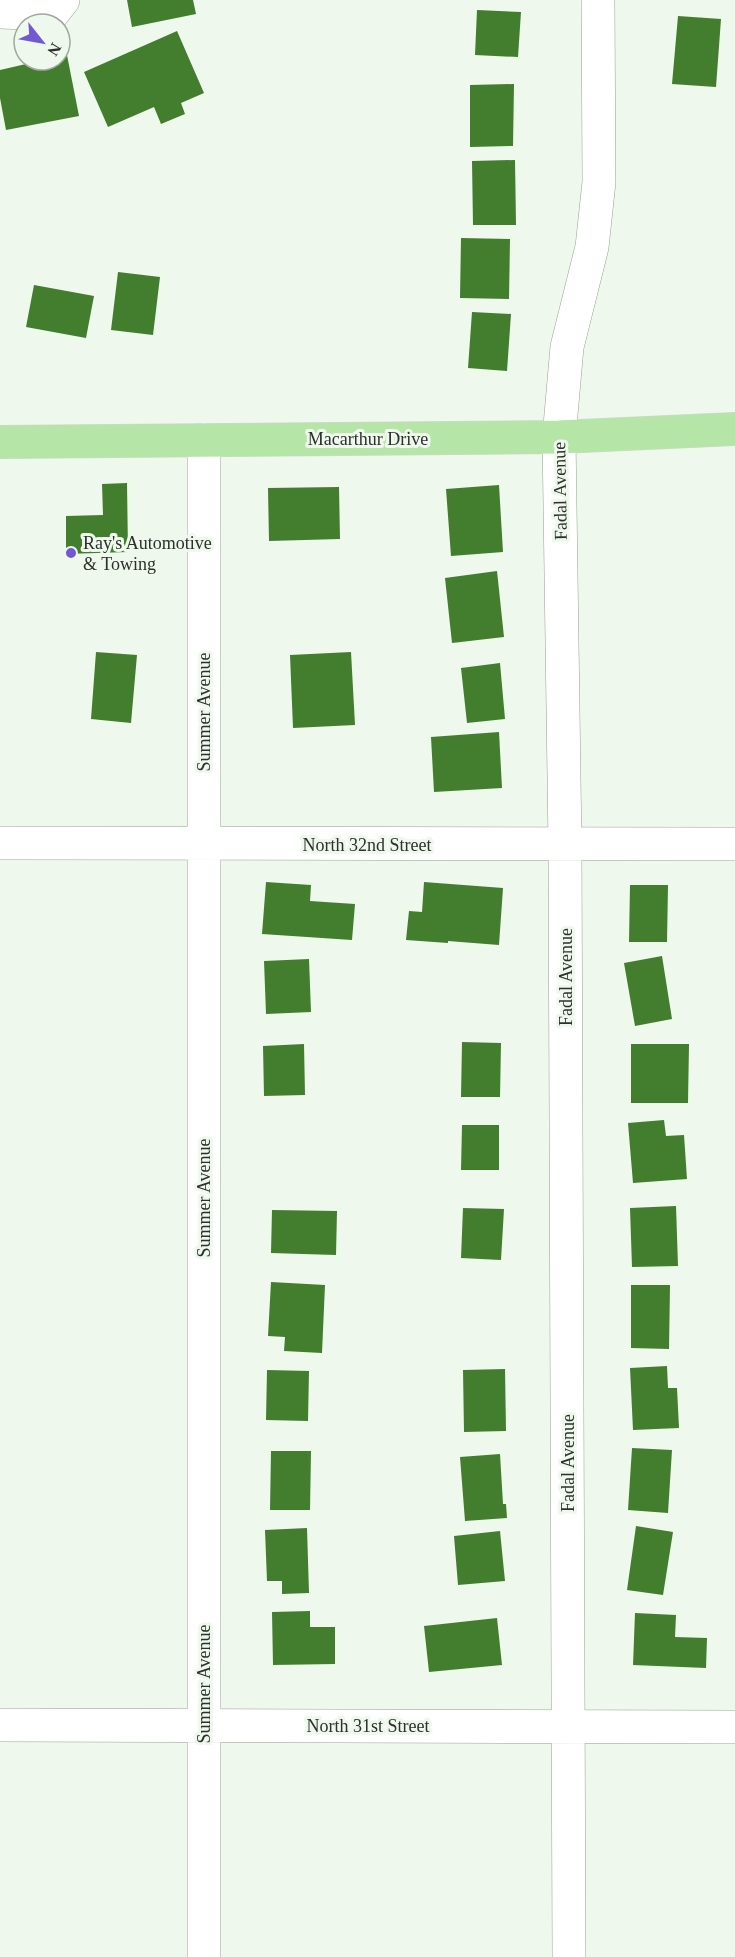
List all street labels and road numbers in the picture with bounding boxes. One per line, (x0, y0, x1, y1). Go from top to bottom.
street label: Macarthur Drive (308, 429, 428, 449)
street label: Fadal Avenue (549, 442, 571, 540)
street label: Summer Avenue (194, 652, 214, 772)
street label: North 32nd Street (303, 835, 431, 855)
street label: Fadal Avenue (556, 928, 576, 1026)
street label: Summer Avenue (194, 1138, 214, 1258)
street label: Fadal Avenue (558, 1414, 578, 1512)
street label: Summer Avenue (194, 1624, 214, 1744)
street label: North 31st Street (307, 1716, 430, 1736)

